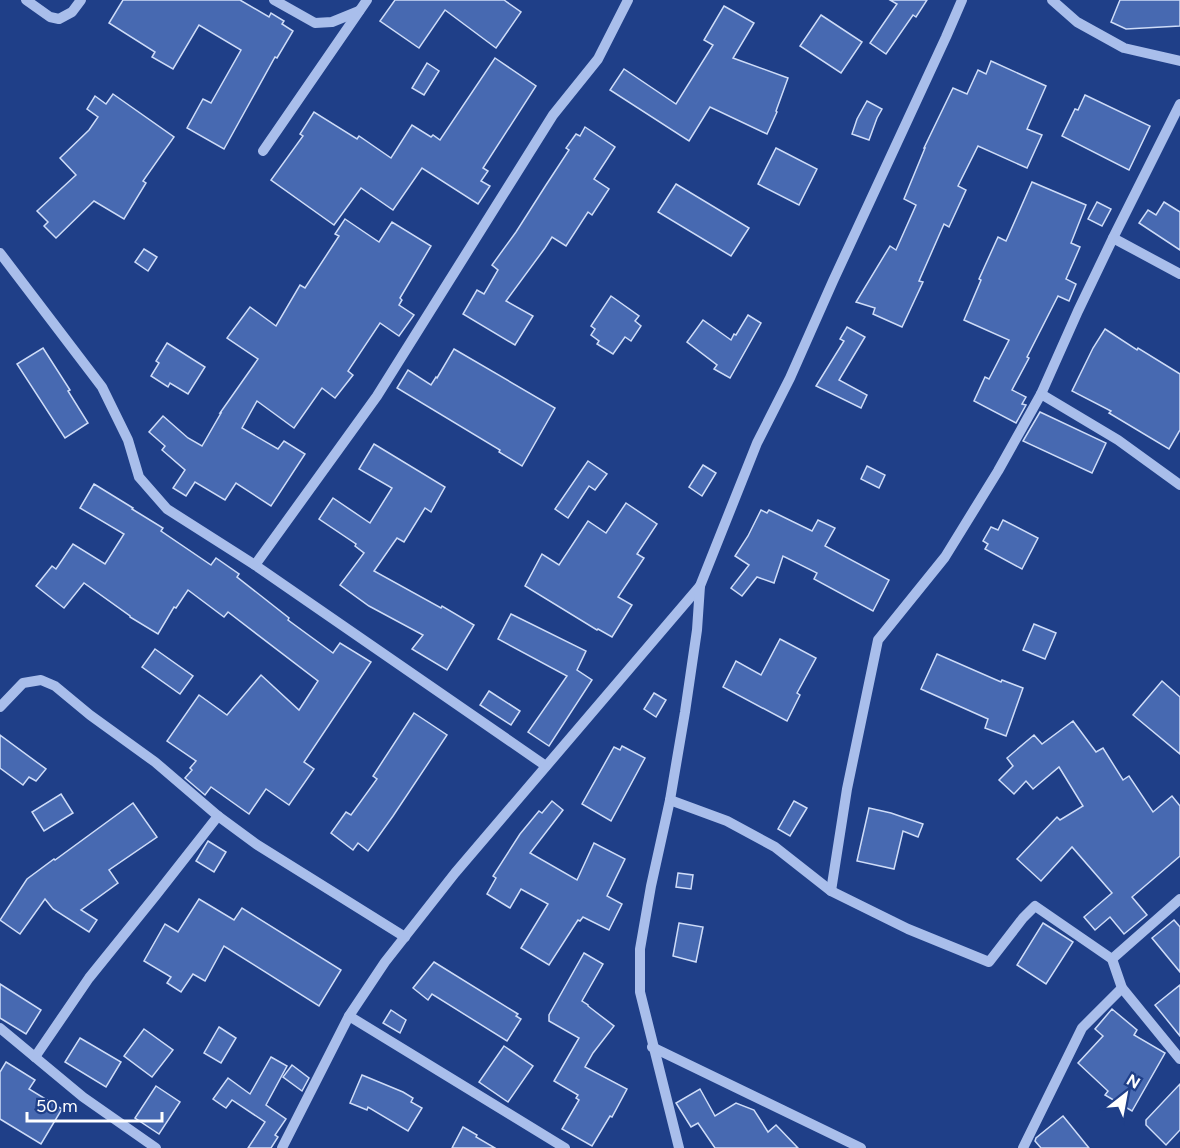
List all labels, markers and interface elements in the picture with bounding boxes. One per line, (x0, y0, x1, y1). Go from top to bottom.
north arrow (1096, 1064, 1156, 1124)
text: N (1123, 1070, 1144, 1093)
scale bar (27, 1085, 162, 1123)
text: 50 m (36, 1095, 78, 1117)

